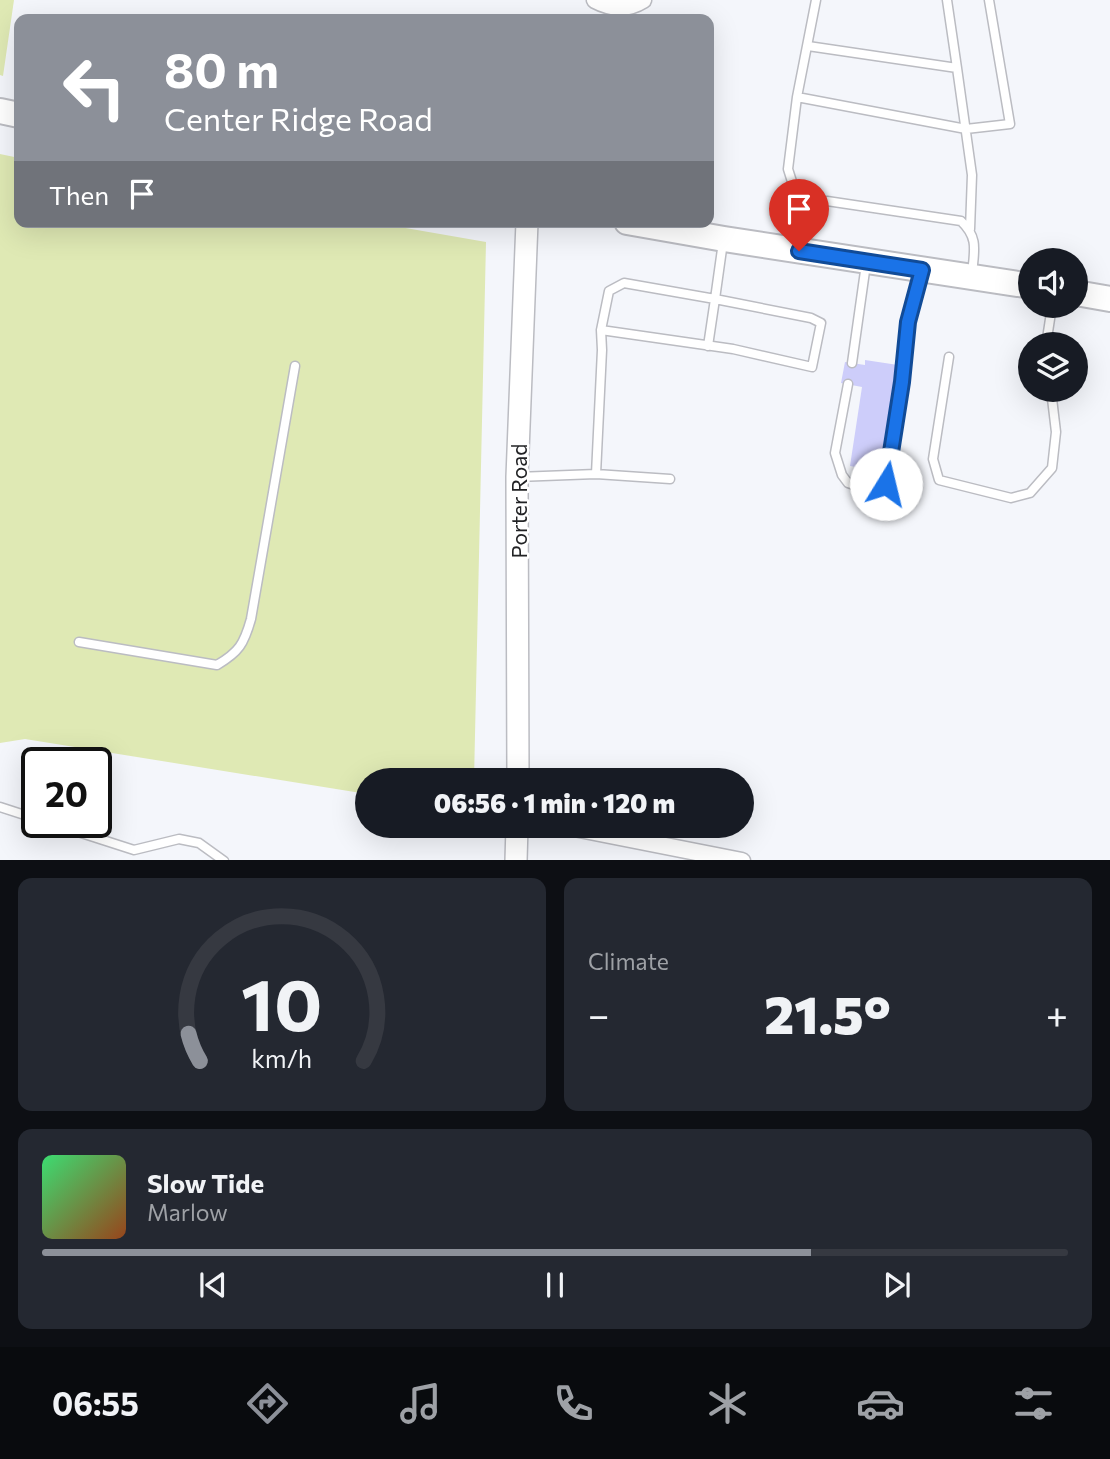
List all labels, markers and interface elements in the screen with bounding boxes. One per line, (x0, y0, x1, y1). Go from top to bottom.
text: 80 m (164, 38, 279, 98)
icon: left (49, 42, 140, 133)
text: Center Ridge Road (164, 98, 433, 138)
icon: arrive (123, 175, 161, 213)
text: Then (49, 179, 109, 210)
pin (769, 179, 829, 251)
icon: arrive (780, 190, 818, 228)
map controls (1018, 248, 1088, 402)
button: sound (1018, 248, 1088, 318)
button: layers (1018, 332, 1088, 402)
street label: Porter Road (506, 444, 531, 558)
position arrow (849, 447, 923, 521)
speed limit sign: 20 (21, 747, 112, 838)
text: 06:56 · 1 min · 120 m (434, 787, 675, 818)
text: Climate (588, 947, 669, 975)
text: 10 (241, 957, 323, 1046)
text: 21.5° (764, 981, 891, 1045)
text: − (588, 990, 610, 1037)
text: + (1046, 990, 1068, 1037)
text: km/h (252, 1042, 312, 1072)
text: Slow Tide (147, 1167, 264, 1198)
text: Marlow (147, 1198, 228, 1226)
icon: previous (194, 1266, 232, 1304)
icon: pause (536, 1266, 574, 1304)
icon: next (878, 1266, 916, 1304)
icon: directions (243, 1379, 292, 1428)
icon: music (396, 1379, 445, 1428)
icon: phone (549, 1379, 598, 1428)
icon: climate (703, 1379, 752, 1428)
icon: car (856, 1379, 905, 1428)
icon: filters (1009, 1379, 1058, 1428)
text: 06:55 (52, 1383, 139, 1423)

